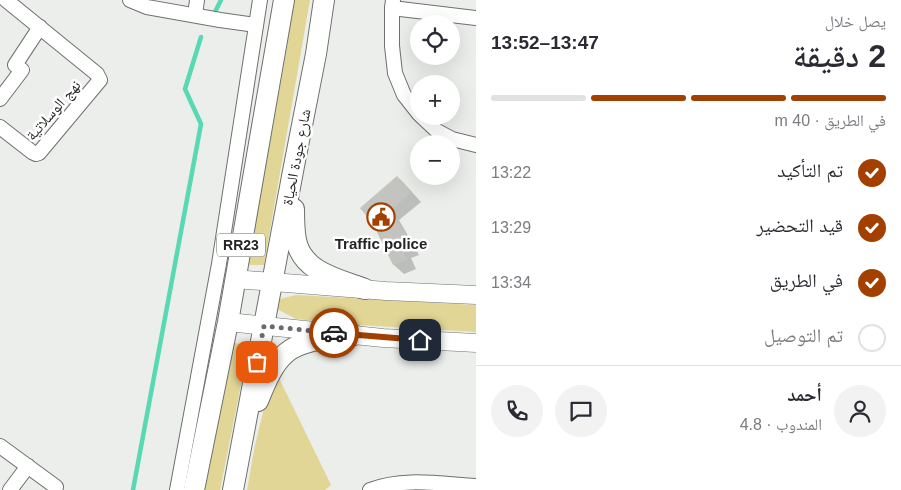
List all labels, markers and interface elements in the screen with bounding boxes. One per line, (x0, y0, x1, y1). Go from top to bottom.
text: يصل خلال (825, 13, 886, 30)
map controls (410, 15, 460, 185)
button: locate (410, 15, 460, 65)
text: 13:47–13:52 (491, 32, 599, 53)
text: 2 دقيقة (793, 38, 886, 74)
button: + (410, 75, 460, 125)
street label: نهج الوسلاتية (22, 76, 85, 145)
street label: شارع جودة الحياة (278, 107, 316, 207)
text: في الطريق · 40 m (775, 112, 886, 129)
button: − (410, 135, 460, 185)
icon: check (858, 159, 886, 187)
text: تم التأكيد (777, 160, 843, 181)
text: 13:22 (491, 164, 531, 181)
public building icon: Traffic police (366, 202, 396, 232)
icon: check (858, 214, 886, 242)
text: قيد التحضير (757, 215, 843, 236)
text: 13:29 (491, 219, 531, 236)
road number: RR23 (217, 234, 265, 256)
place label: Traffic police (335, 235, 427, 252)
icon: check (858, 269, 886, 297)
text: في الطريق (770, 270, 843, 291)
text: 13:34 (491, 274, 531, 291)
courier (309, 308, 359, 358)
icon: car (320, 319, 348, 347)
pin (399, 319, 441, 361)
text: تم التوصيل (764, 325, 843, 346)
icon: home (406, 326, 434, 354)
pin (236, 341, 278, 383)
icon: bag (243, 348, 271, 376)
text: أحمد (787, 384, 822, 405)
button: phone (491, 385, 543, 437)
button: chat (555, 385, 607, 437)
button: person (834, 385, 886, 437)
text: المندوب · 4.8 (740, 416, 822, 433)

